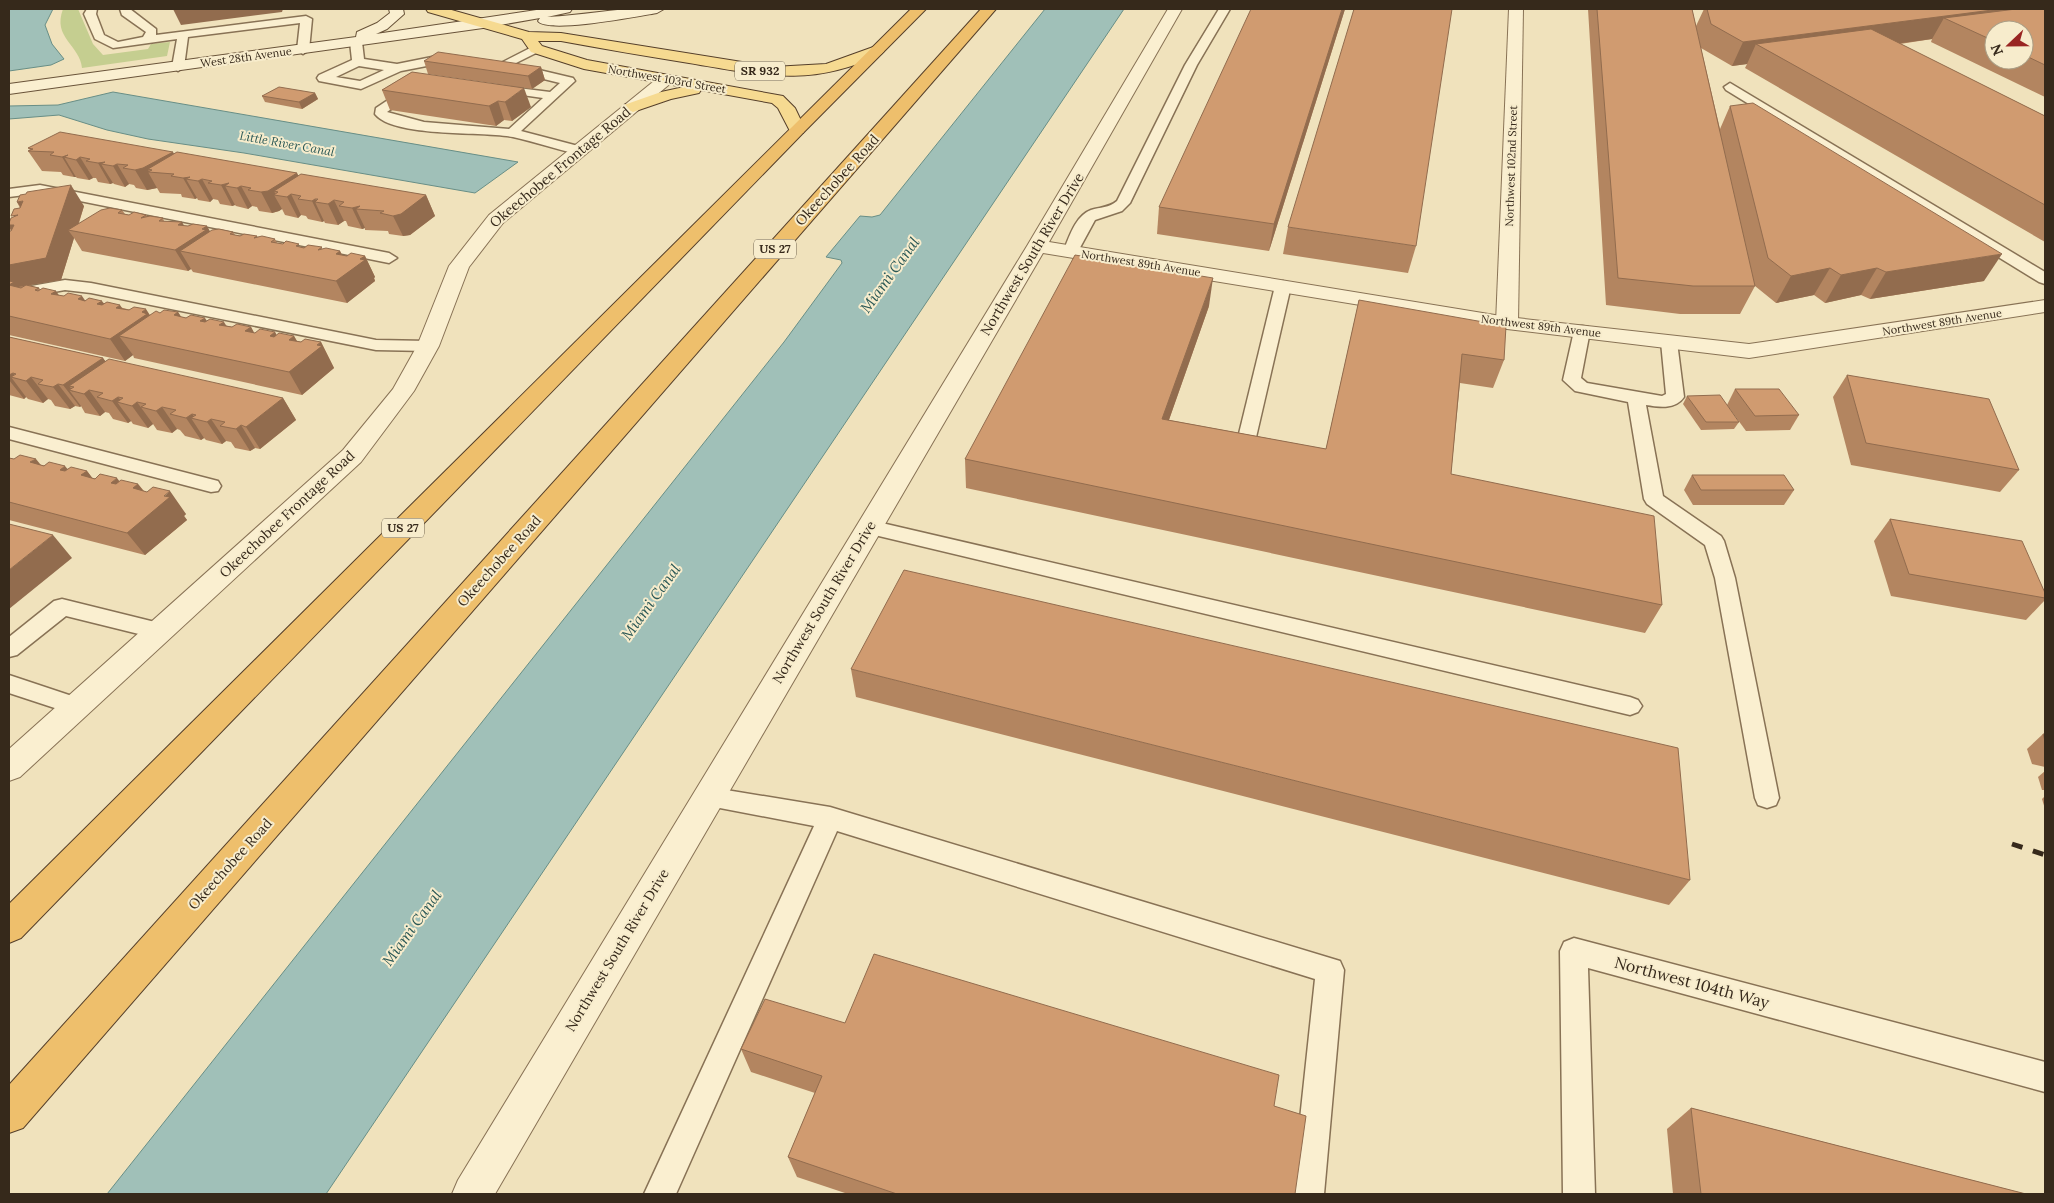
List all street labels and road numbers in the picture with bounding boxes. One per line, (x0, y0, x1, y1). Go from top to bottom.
street label: West 28th Avenue (200, 44, 293, 70)
road number: SR 932 (735, 61, 785, 80)
street label: Northwest 103rd Street (607, 62, 728, 96)
street label: Okeechobee Frontage Road (486, 103, 634, 231)
street label: Northwest 102nd Street (1502, 104, 1520, 227)
street label: Okeechobee Road (791, 130, 883, 230)
street label: Northwest South River Drive (976, 169, 1088, 339)
road number: US 27 (754, 240, 796, 258)
street label: Northwest 89th Avenue (1080, 247, 1202, 279)
street label: Northwest 89th Avenue (1881, 306, 2003, 338)
street label: Northwest 89th Avenue (1480, 312, 1602, 340)
street label: Okeechobee Frontage Road (216, 446, 358, 582)
street label: Okeechobee Road (453, 511, 545, 611)
street label: Northwest South River Drive (768, 517, 880, 687)
road number: US 27 (382, 518, 424, 538)
street label: Okeechobee Road (184, 814, 276, 914)
street label: Northwest South River Drive (561, 865, 673, 1035)
street label: Northwest 104th Way (1612, 952, 1772, 1012)

